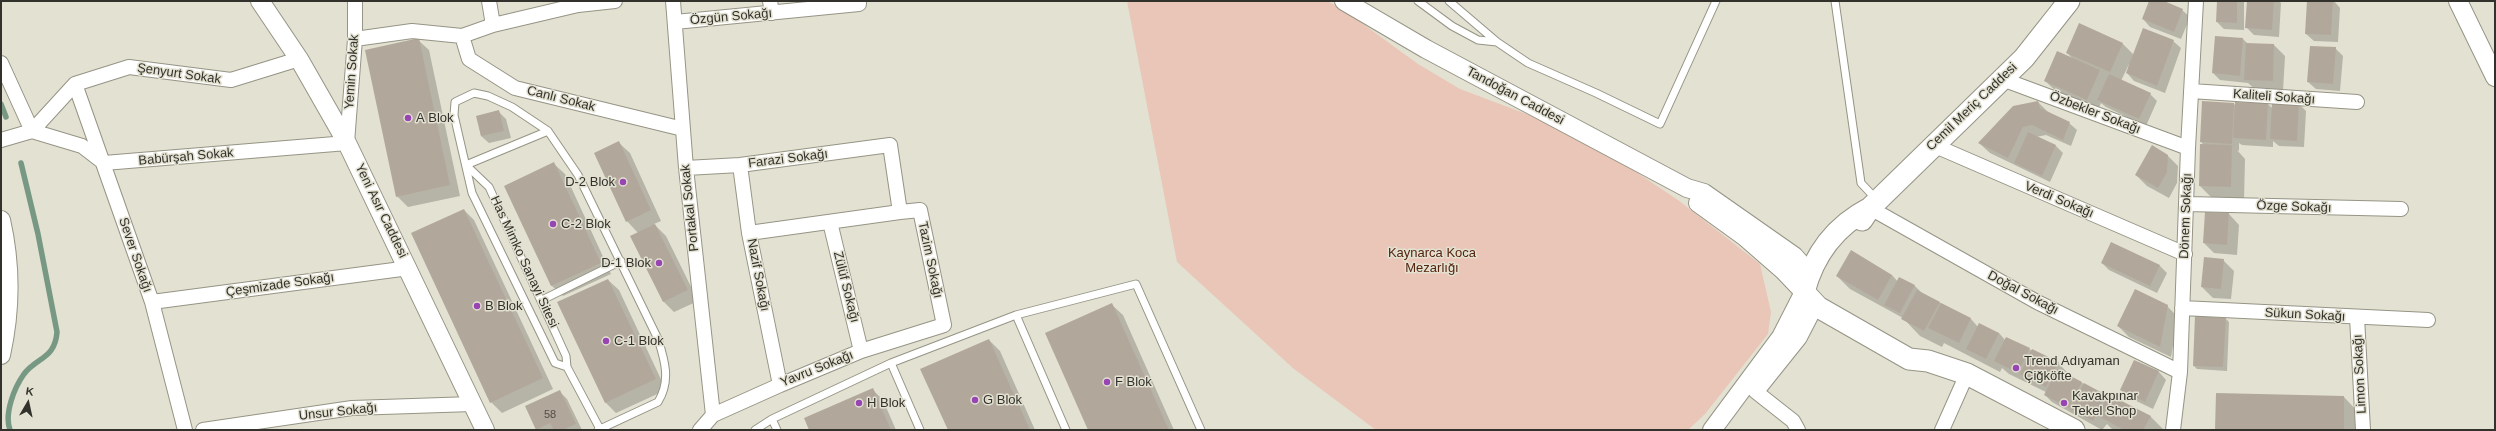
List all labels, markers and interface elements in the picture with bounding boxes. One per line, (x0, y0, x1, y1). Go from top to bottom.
street label: Özgün Sokağı (689, 6, 773, 28)
street label: Yemin Sokak (342, 34, 362, 110)
street label: Şenyurt Sokak (136, 60, 222, 88)
street label: Cemil Meriç Caddesi (1923, 60, 2021, 154)
street label: Tandoğan Caddesi (1463, 64, 1567, 128)
street label: Canlı Sokak (525, 83, 597, 115)
street label: Kaliteli Sokağı (2232, 86, 2316, 108)
street label: Özbekler Sokağı (2047, 88, 2143, 138)
place label: A Blok (416, 110, 454, 126)
marker: A Blok (403, 113, 413, 123)
street label: Babürşah Sokak (138, 145, 234, 169)
street label: Farazi Sokağı (747, 146, 829, 172)
street label: Yeni Asır Caddesi (351, 161, 411, 261)
street label: Portakal Sokak (678, 164, 702, 252)
street label: Dönem Sokağı (2177, 173, 2195, 259)
place label: D-2 Blok (565, 174, 615, 190)
marker: D-2 Blok (618, 177, 628, 187)
street label: Verdi Sokağı (2022, 178, 2096, 222)
street label: Has Mimko Sanayi Sitesi (487, 194, 561, 330)
street label: Özge Sokağı (2256, 198, 2332, 216)
street label: Sever Sokağı (115, 216, 155, 294)
place label: C-2 Blok (561, 216, 611, 232)
marker: C-2 Blok (548, 219, 558, 229)
street label: Tazim Sokağı (914, 220, 946, 300)
street label: Nazif Sokağı (743, 237, 773, 313)
park label: Kaynarca Koca Mezarlığı (1388, 245, 1476, 276)
street label: Zülüf Sokağı (830, 250, 862, 324)
place label: D-1 Blok (601, 255, 651, 271)
marker: D-1 Blok (654, 258, 664, 268)
street label: Doğal Sokağı (1985, 268, 2061, 318)
street label: Çeşmizade Sokağı (225, 270, 335, 300)
place label: B Blok (485, 298, 523, 314)
marker: B Blok (472, 301, 482, 311)
street label: Sükun Sokağı (2264, 305, 2346, 325)
place label: C-1 Blok (614, 333, 664, 349)
street label: Limon Sokağı (2350, 334, 2370, 414)
marker: C-1 Blok (601, 336, 611, 346)
street label: Yavru Sokağı (778, 347, 856, 391)
place label: Trend Adıyaman Çiğköfte (2024, 353, 2120, 384)
marker: Trend Adıyaman Çiğköfte (2011, 363, 2021, 373)
place label: F Blok (1115, 374, 1152, 390)
marker: F Blok (1102, 377, 1112, 387)
north arrow (8, 383, 48, 423)
text: K (25, 385, 35, 398)
place label: Kavakpınar Tekel Shop (2072, 388, 2138, 419)
place label: G Blok (983, 392, 1022, 408)
place label: H Blok (867, 395, 905, 411)
marker: G Blok (970, 395, 980, 405)
marker: H Blok (854, 398, 864, 408)
marker: Kavakpınar Tekel Shop (2059, 398, 2069, 408)
street label: Unsur Sokağı (298, 400, 378, 424)
house number: 58 (544, 408, 556, 422)

